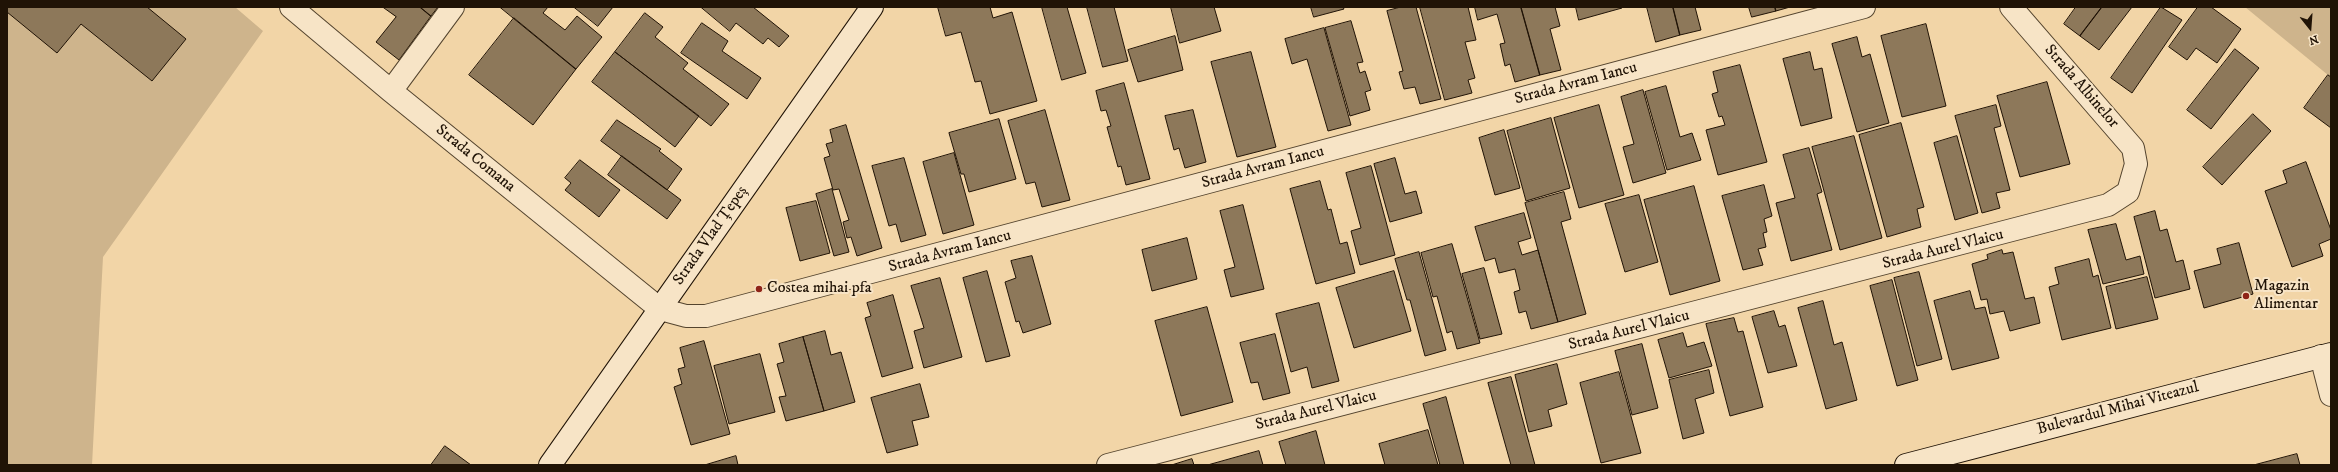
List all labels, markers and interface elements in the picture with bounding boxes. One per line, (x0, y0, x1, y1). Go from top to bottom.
north arrow (2290, 8, 2330, 48)
text: N (2307, 31, 2320, 47)
street label: Strada Albinelor (2039, 41, 2123, 133)
street label: Strada Avram Iancu (1513, 58, 1639, 110)
street label: Strada Comana (431, 121, 519, 197)
street label: Strada Avram Iancu (1200, 142, 1326, 194)
street label: Strada Vlad Țepeș (670, 183, 752, 289)
street label: Strada Avram Iancu (887, 226, 1013, 278)
street label: Strada Aurel Vlaicu (1881, 226, 2005, 274)
place label: Magazin Alimentar (2254, 277, 2318, 315)
place label: Costea mihai pfa (767, 279, 872, 299)
marker: Costea mihai pfa (754, 284, 764, 294)
marker: Magazin Alimentar (2241, 291, 2251, 301)
street label: Strada Aurel Vlaicu (1567, 307, 1691, 355)
street label: Bulevardul Mihai Viteazul (2035, 378, 2201, 440)
street label: Strada Aurel Vlaicu (1254, 387, 1378, 435)

